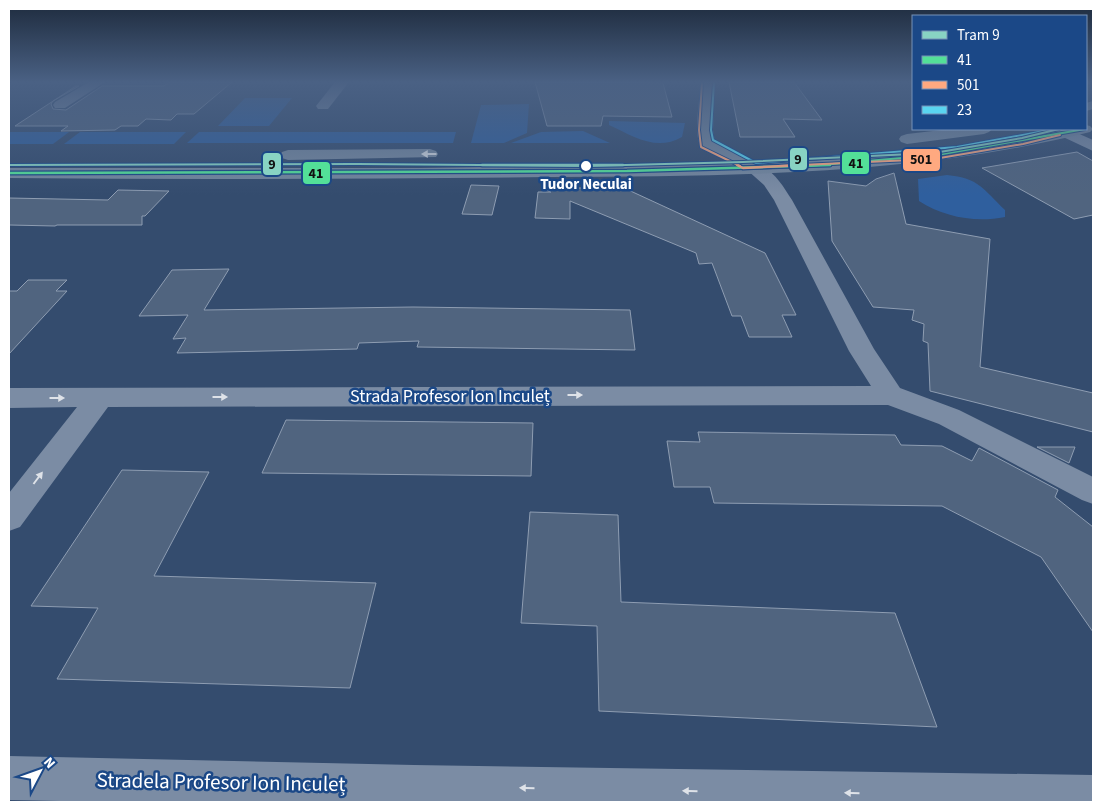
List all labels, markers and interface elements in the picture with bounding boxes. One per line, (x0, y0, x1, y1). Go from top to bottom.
legend (912, 15, 1087, 130)
text: Tram 9 (957, 25, 1000, 46)
text: 41 (957, 50, 972, 71)
text: 501 (957, 75, 979, 96)
text: 23 (957, 100, 972, 121)
line badge: 9 (789, 147, 808, 171)
line badge: 501 (902, 148, 941, 172)
one-way arrow (421, 150, 437, 158)
text: 9 (794, 150, 802, 170)
text: 501 (910, 150, 932, 170)
line badge: 41 (841, 151, 870, 175)
line badge: 9 (262, 152, 282, 176)
text: 41 (849, 154, 863, 174)
text: 9 (268, 155, 276, 175)
marker: Tudor Neculai (579, 159, 593, 173)
line badge: 41 (302, 161, 331, 185)
text: 41 (309, 164, 323, 184)
place label: Tudor Neculai (540, 174, 632, 195)
street label: Strada Profesor Ion Inculeț (350, 384, 550, 409)
one-way arrow (567, 391, 583, 399)
one-way arrow (212, 393, 228, 401)
one-way arrow (50, 394, 66, 402)
one-way arrow (33, 472, 44, 485)
north arrow (15, 746, 65, 796)
text: N (38, 753, 60, 773)
street label: Stradela Profesor Ion Inculeț (96, 765, 346, 799)
one-way arrow (519, 784, 535, 792)
one-way arrow (681, 787, 697, 795)
one-way arrow (844, 789, 860, 797)

